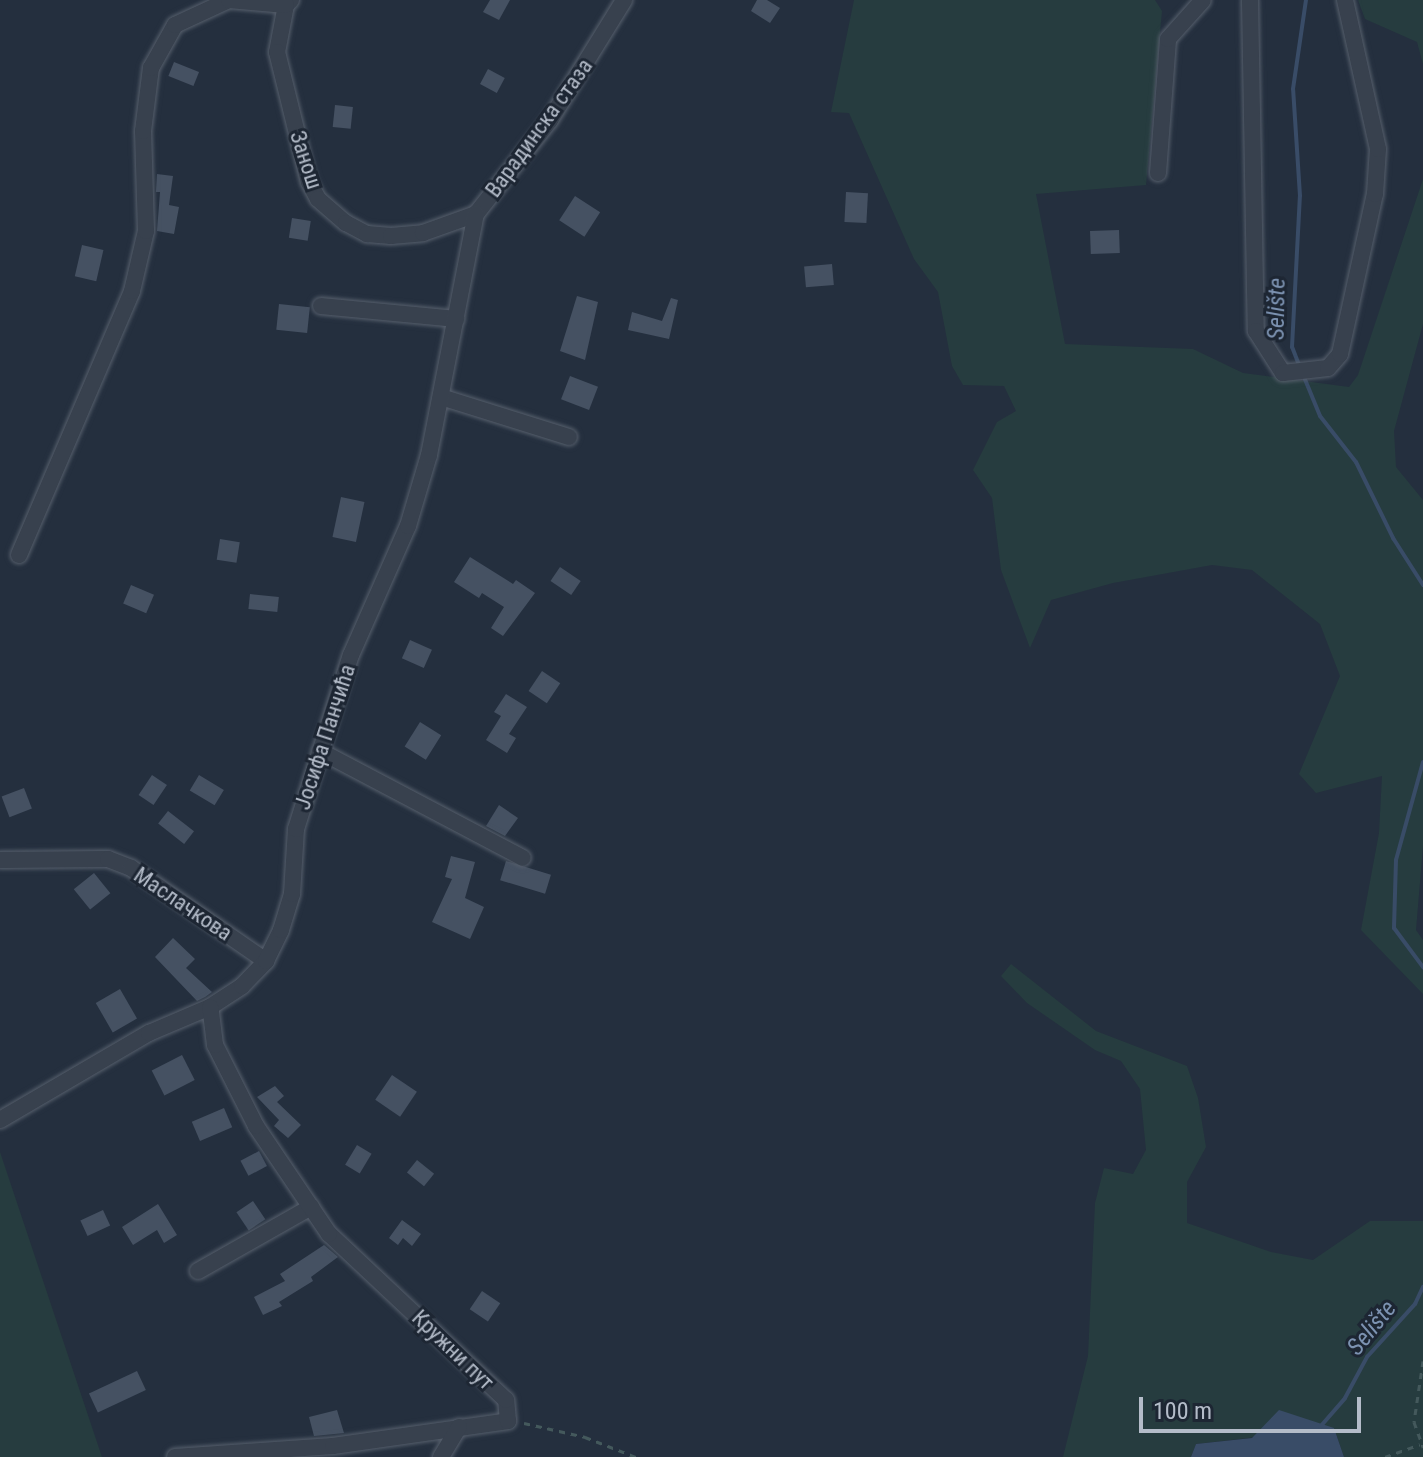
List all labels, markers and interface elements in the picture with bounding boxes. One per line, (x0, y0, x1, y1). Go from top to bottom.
street label: Варадинска стаза (480, 54, 598, 202)
street label: Занош (284, 128, 328, 192)
water label: Selište (1262, 278, 1292, 340)
street label: Јосифа Панчића (289, 661, 361, 813)
street label: Маслачкова (129, 862, 237, 946)
water label: Selište (1341, 1295, 1403, 1361)
street label: Кружни пут (407, 1304, 499, 1396)
scale bar (1143, 1381, 1365, 1431)
text: 100 m (1153, 1397, 1212, 1425)

